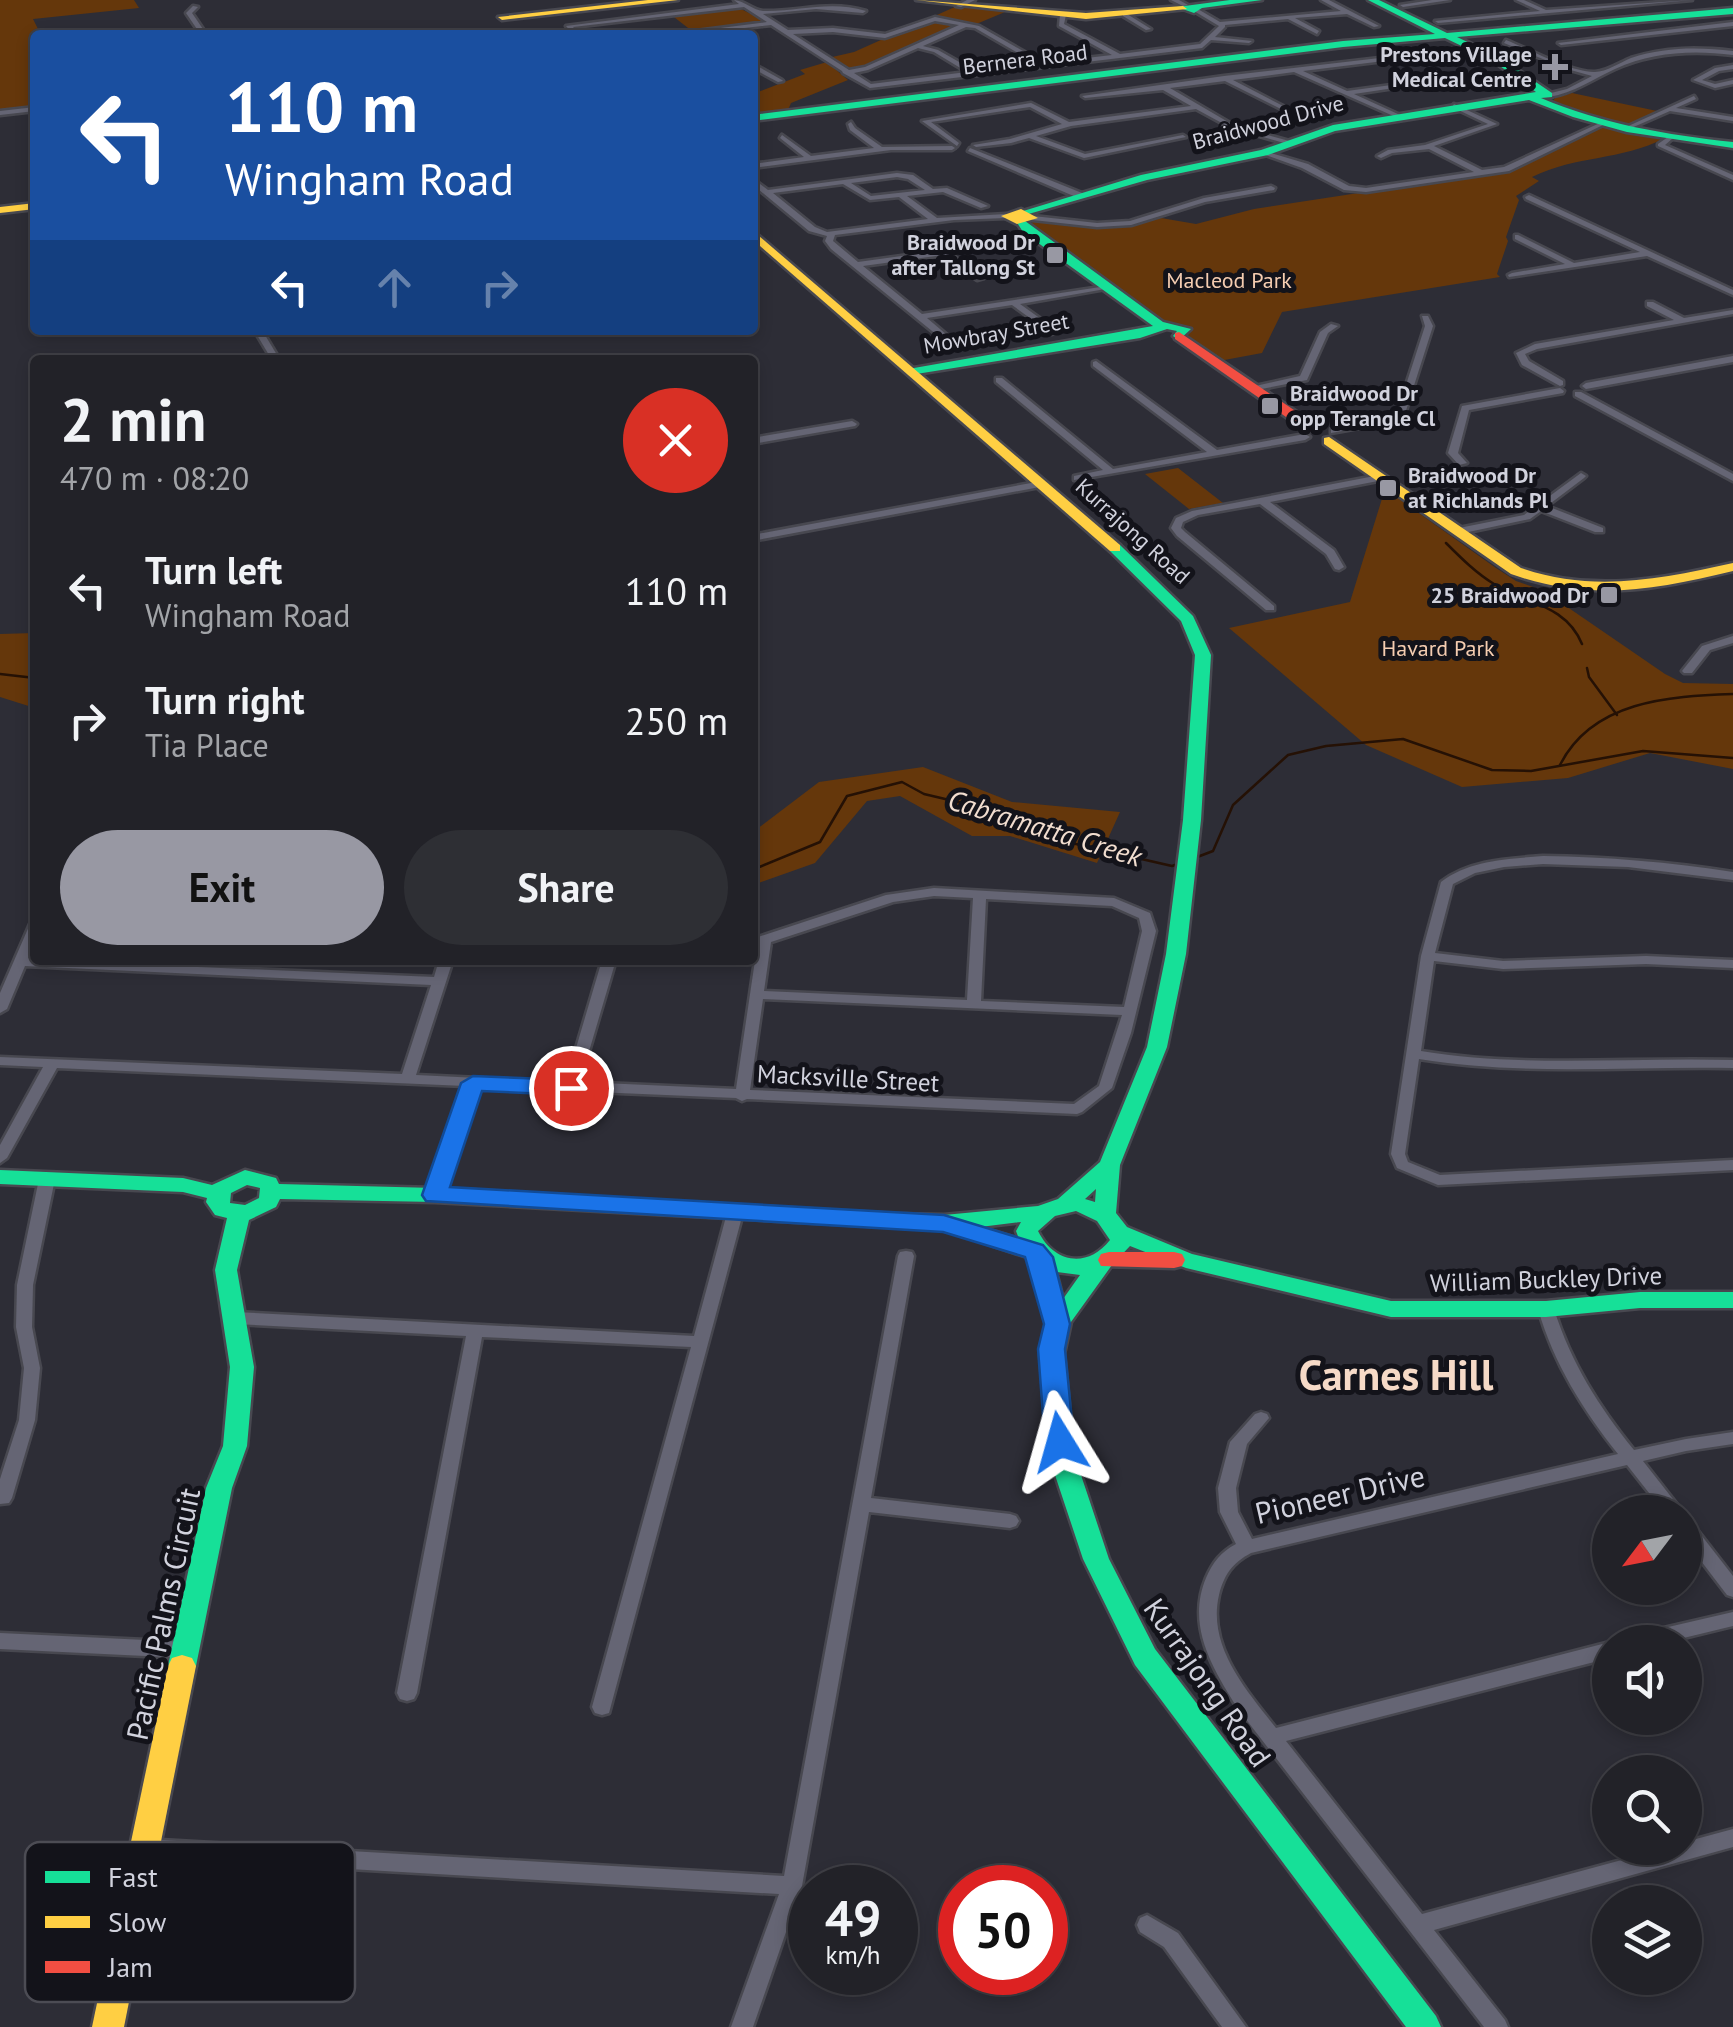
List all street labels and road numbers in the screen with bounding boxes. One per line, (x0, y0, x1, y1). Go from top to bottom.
street label: Bernera Road (961, 37, 1089, 81)
street label: Braidwood Drive (1189, 88, 1347, 156)
street label: Mowbray Street (921, 306, 1071, 360)
street label: Kurrajong Road (1070, 472, 1196, 590)
street label: Macksville Street (756, 1057, 940, 1099)
street label: William Buckley Drive (1429, 1259, 1663, 1299)
street label: Pioneer Drive (1251, 1455, 1428, 1532)
street label: Pacific Palms Circuit (117, 1484, 208, 1743)
street label: Kurrajong Road (1136, 1590, 1281, 1774)

